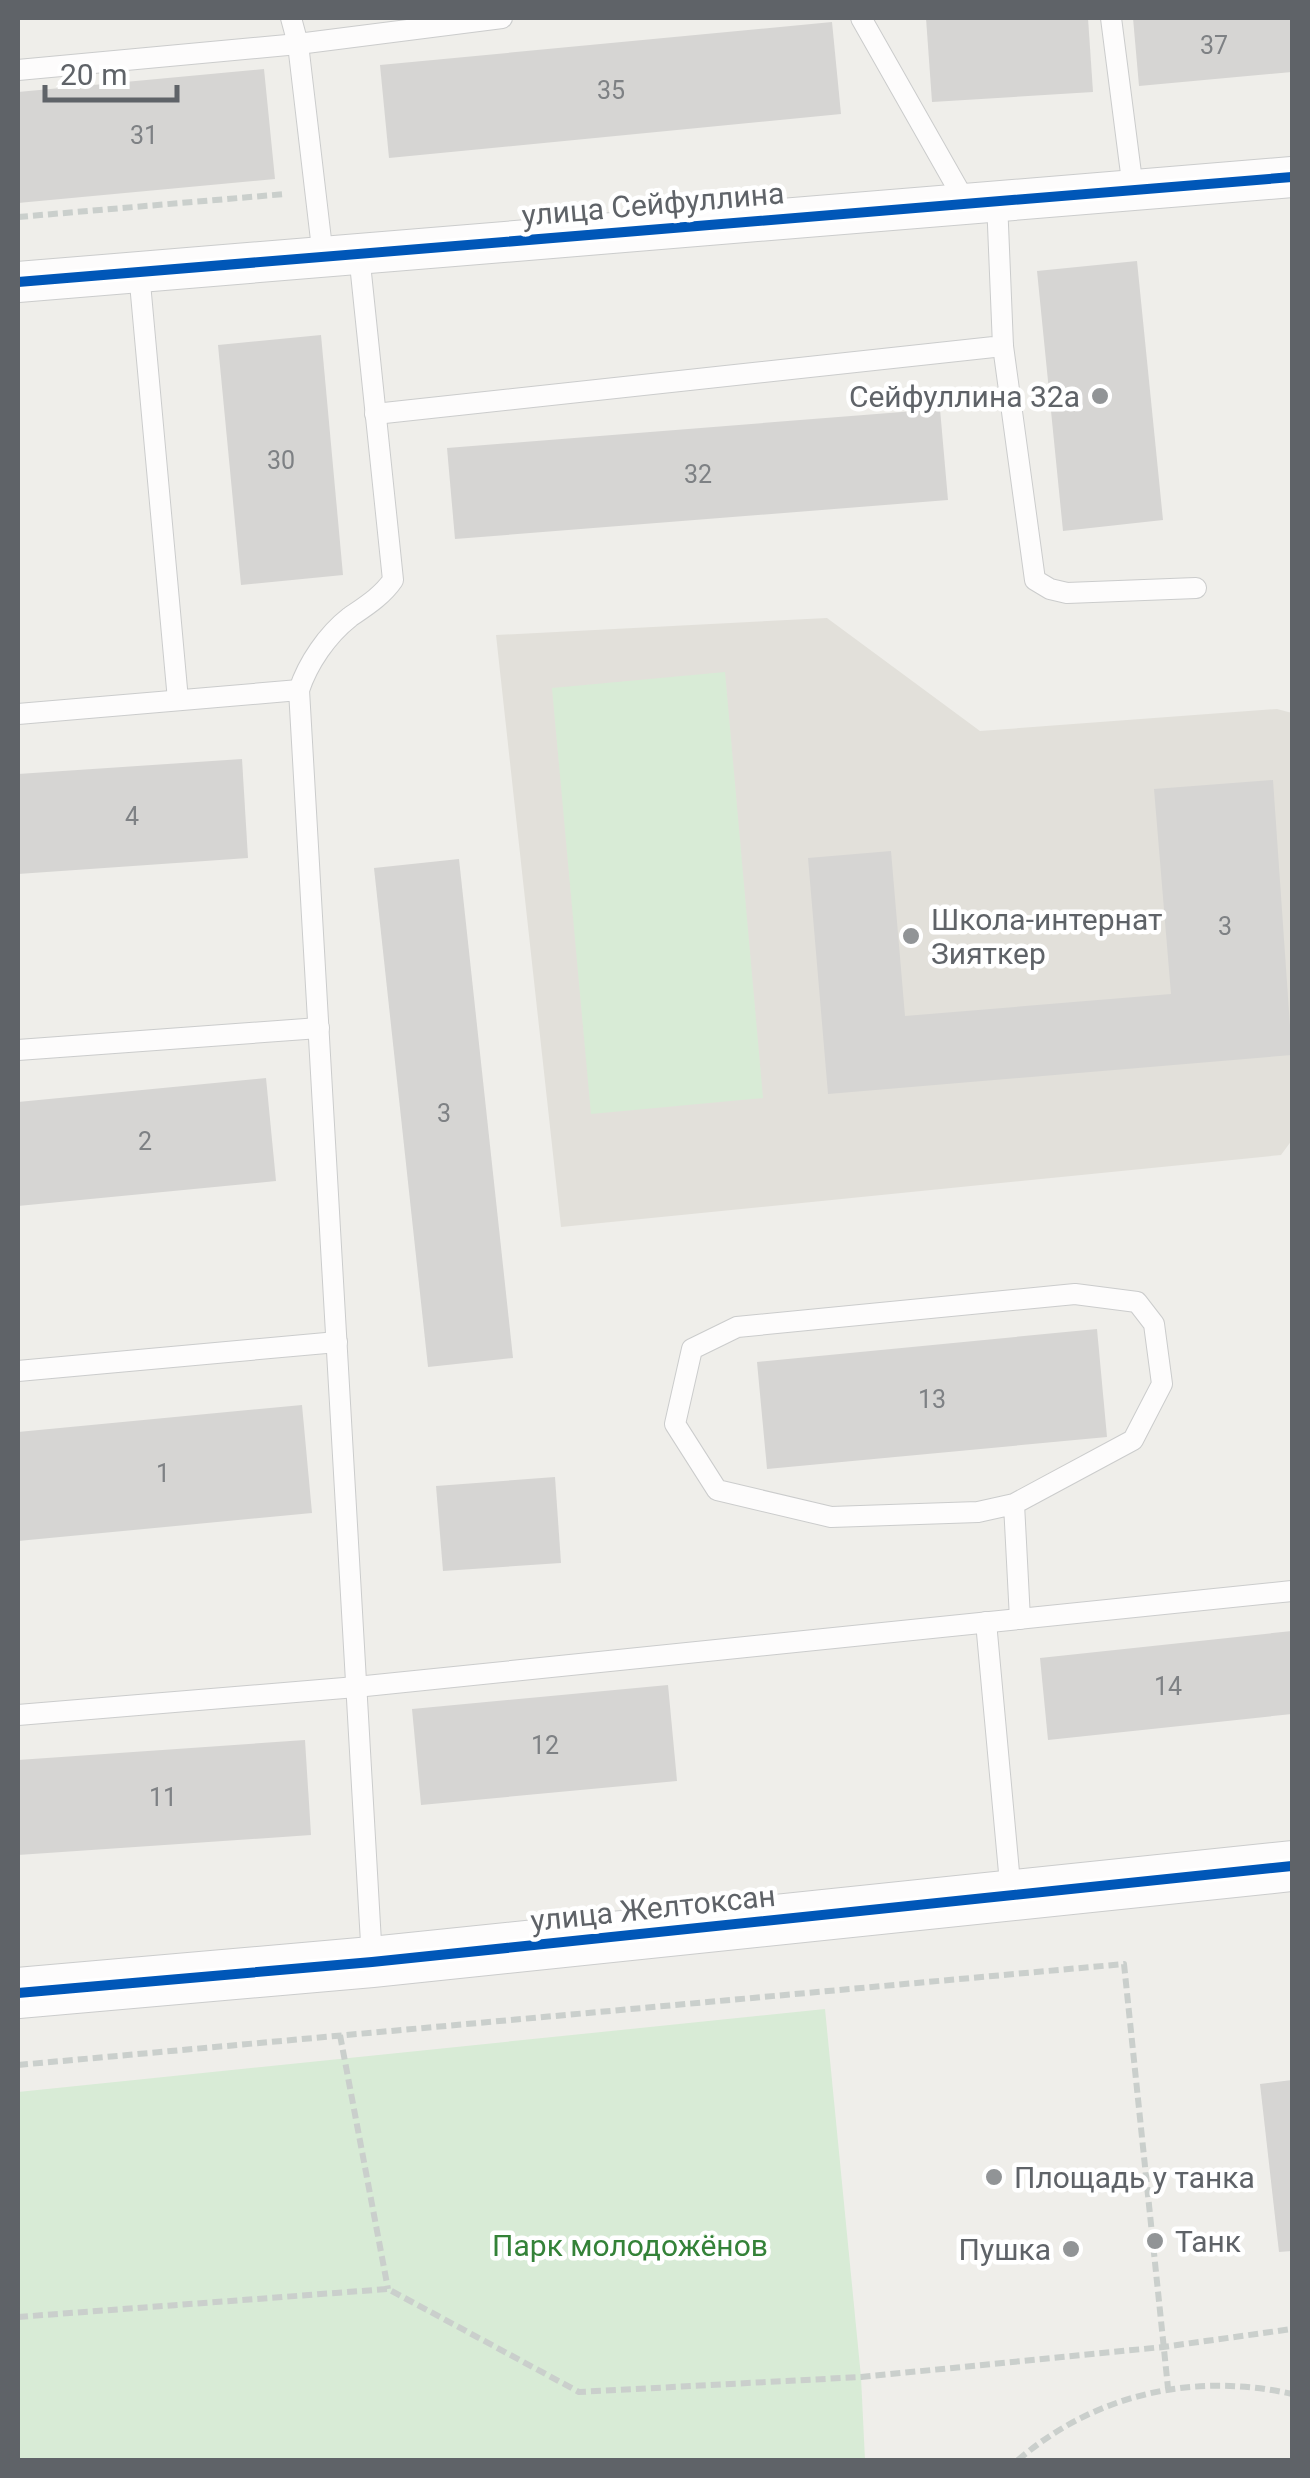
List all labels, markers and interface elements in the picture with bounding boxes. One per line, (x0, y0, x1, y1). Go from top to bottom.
house number: 37 (1200, 31, 1228, 60)
scale bar (45, 40, 178, 102)
text: 20 m (60, 57, 127, 92)
house number: 35 (597, 76, 625, 105)
house number: 31 (130, 121, 158, 150)
street label: улица Сейфуллина (520, 175, 786, 233)
place label: Сейфуллина 32а (849, 379, 1080, 414)
marker: Сейфуллина 32а (1089, 385, 1111, 407)
house number: 30 (267, 446, 295, 475)
house number: 32 (684, 460, 712, 489)
house number: 4 (125, 802, 139, 831)
place label: Школа-интернат Зияткер (931, 902, 1162, 971)
house number: 3 (1218, 912, 1232, 941)
marker: Школа-интернат Зияткер (900, 925, 922, 947)
house number: 3 (437, 1099, 451, 1128)
house number: 2 (138, 1127, 152, 1156)
house number: 13 (918, 1385, 946, 1414)
house number: 1 (156, 1459, 170, 1488)
house number: 14 (1154, 1672, 1182, 1701)
house number: 12 (531, 1731, 559, 1760)
house number: 11 (149, 1783, 177, 1812)
street label: улица Желтоксан (529, 1878, 777, 1938)
place label: Площадь у танка (1014, 2160, 1255, 2195)
marker: Площадь у танка (983, 2166, 1005, 2188)
place label: Танк (1175, 2224, 1241, 2259)
park label: Парк молодожёнов (492, 2228, 768, 2263)
marker: Танк (1144, 2230, 1166, 2252)
place label: Пушка (959, 2232, 1051, 2267)
marker: Пушка (1060, 2238, 1082, 2260)

